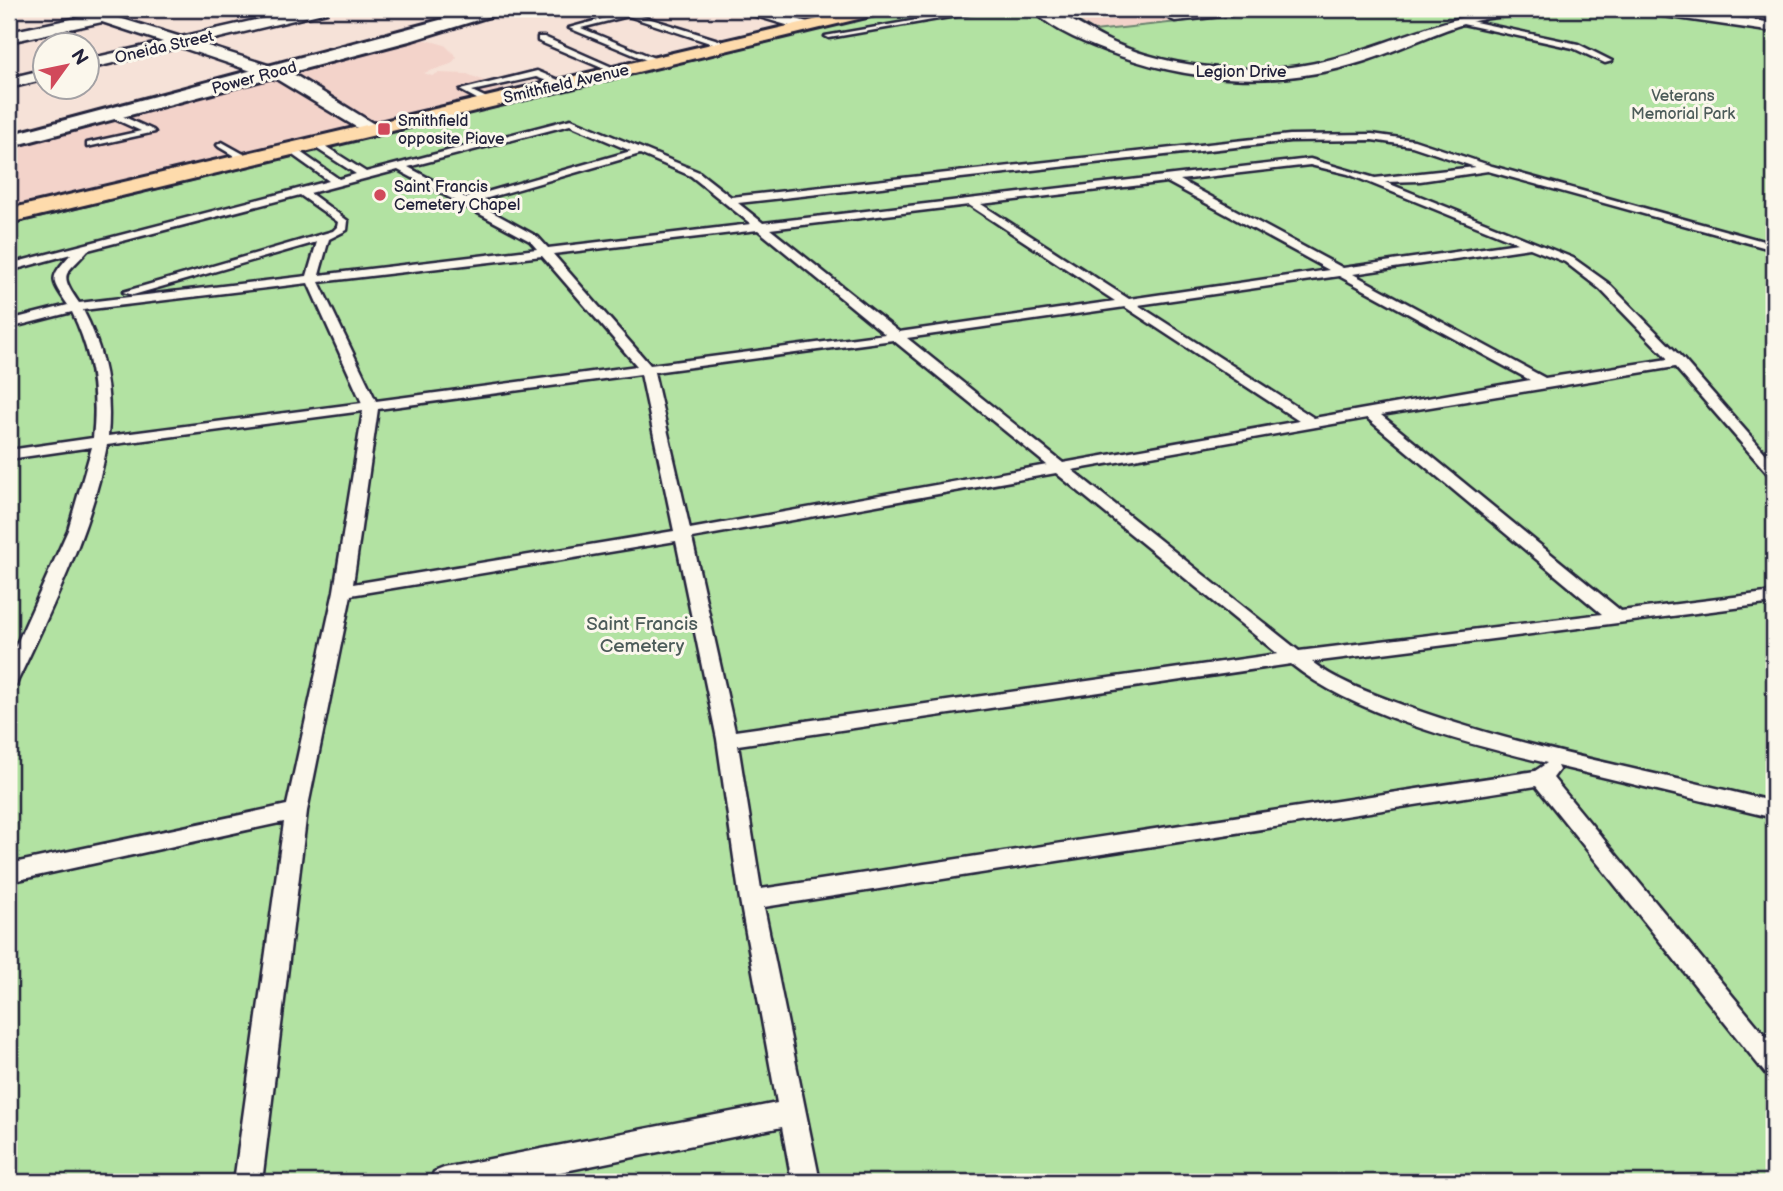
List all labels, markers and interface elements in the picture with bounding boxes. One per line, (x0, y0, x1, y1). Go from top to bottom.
street label: Oneida Street (113, 27, 216, 68)
north arrow (32, 32, 102, 102)
text: N (65, 45, 93, 70)
street label: Power Road (210, 58, 299, 99)
street label: Smithfield Avenue (502, 61, 631, 108)
street label: Legion Drive (1195, 63, 1287, 82)
park label: Veterans Memorial Park (1631, 87, 1735, 124)
place label: Smithfield opposite Piave (398, 112, 505, 149)
marker: Smithfield opposite Piave (376, 121, 392, 137)
place label: Saint Francis Cemetery Chapel (394, 178, 520, 215)
marker: Saint Francis Cemetery Chapel (372, 187, 388, 203)
park label: Saint Francis Cemetery (586, 613, 698, 658)

